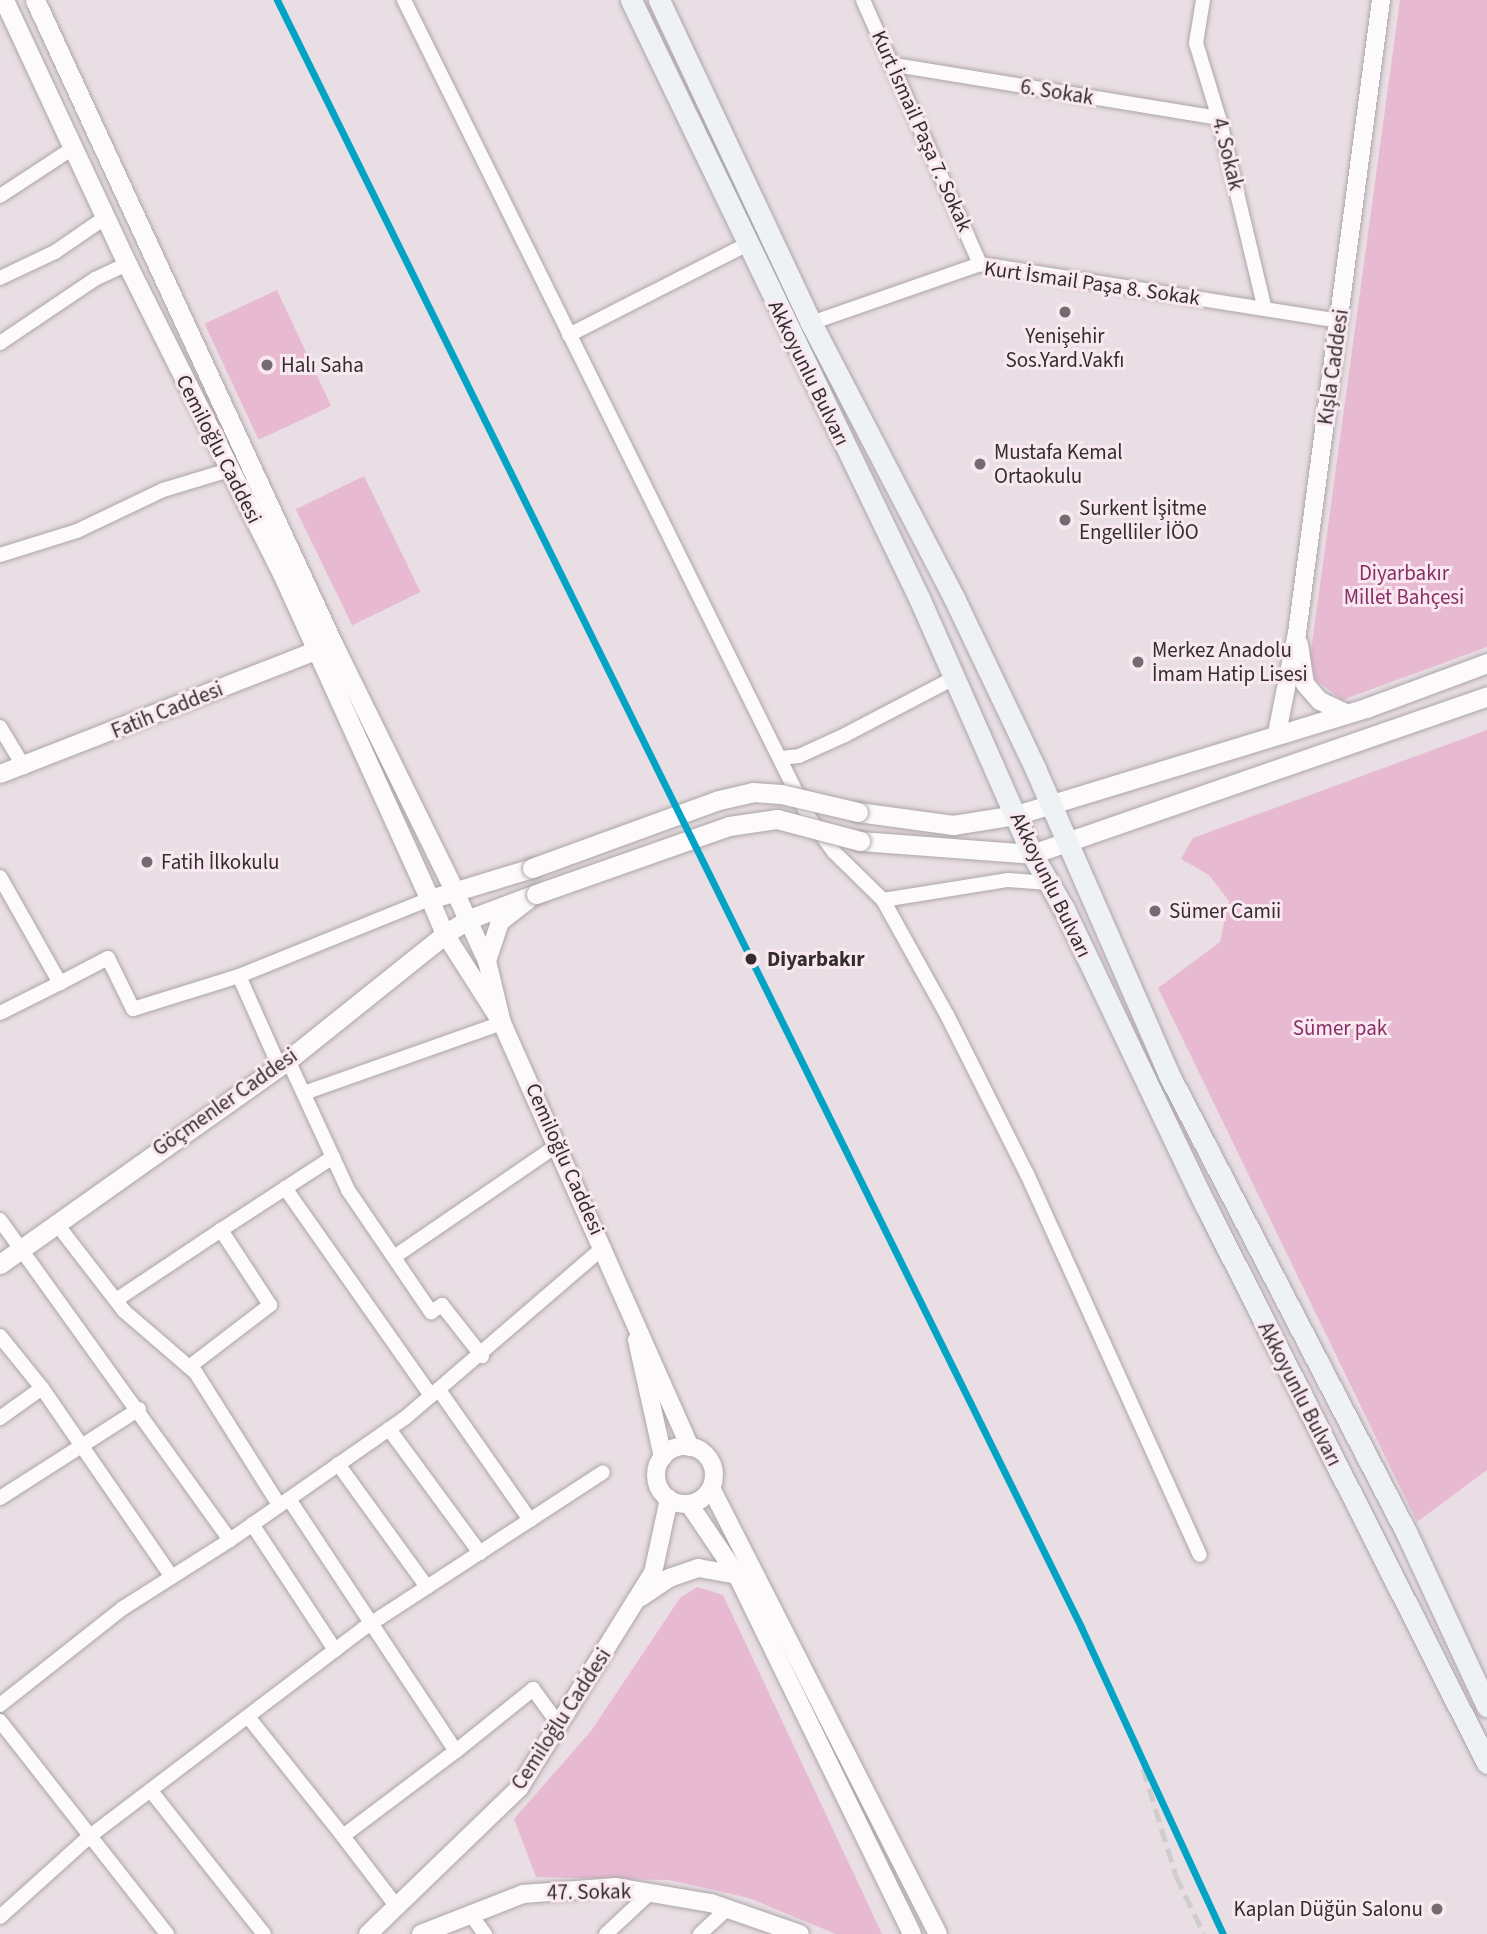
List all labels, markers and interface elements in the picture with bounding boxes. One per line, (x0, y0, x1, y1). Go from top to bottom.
street label: Kurt İsmail Paşa 7. Sokak (866, 26, 978, 236)
street label: 6. Sokak (1019, 74, 1095, 110)
street label: 4. Sokak (1207, 115, 1249, 193)
street label: Kurt İsmail Paşa 8. Sokak (982, 255, 1202, 311)
street label: Akkoyunlu Bulvarı (763, 296, 855, 450)
marker: Yenişehir Sos.Yard.Vakfı (1057, 304, 1073, 320)
street label: Kışla Caddesi (1312, 308, 1354, 426)
place label: Yenişehir Sos.Yard.Vakfı (1005, 323, 1125, 373)
place label: Halı Saha (281, 352, 364, 378)
marker: Halı Saha (259, 357, 275, 373)
street label: Cemiloğlu Caddesi (171, 370, 267, 528)
place label: Mustafa Kemal Ortaokulu (994, 439, 1123, 489)
marker: Mustafa Kemal Ortaokulu (972, 456, 988, 472)
place label: Surkent İşitme Engelliler İÖO (1079, 495, 1207, 545)
marker: Surkent İşitme Engelliler İÖO (1057, 512, 1073, 528)
park label: Diyarbakır Millet Bahçesi (1344, 560, 1464, 610)
place label: Merkez Anadolu İmam Hatip Lisesi (1152, 637, 1308, 687)
marker: Merkez Anadolu İmam Hatip Lisesi (1130, 654, 1146, 670)
street label: Fatih Caddesi (108, 676, 226, 744)
street label: Akkoyunlu Bulvarı (1005, 808, 1097, 962)
place label: Fatih İlkokulu (161, 849, 279, 875)
marker: Fatih İlkokulu (139, 854, 155, 870)
place label: Sümer Camii (1169, 898, 1281, 924)
marker: Sümer Camii (1147, 903, 1163, 919)
place label: Diyarbakır (767, 946, 865, 972)
marker: Diyarbakır (741, 949, 761, 969)
park label: Sümer pak (1293, 1015, 1387, 1041)
street label: Göçmenler Caddesi (148, 1043, 302, 1161)
street label: Cemiloğlu Caddesi (520, 1079, 610, 1239)
street label: Akkoyunlu Bulvarı (1253, 1318, 1347, 1470)
street label: Cemiloğlu Caddesi (506, 1644, 616, 1794)
street label: 47. Sokak (547, 1879, 631, 1905)
place label: Kaplan Düğün Salonu (1233, 1896, 1423, 1922)
marker: Kaplan Düğün Salonu (1429, 1901, 1445, 1917)

